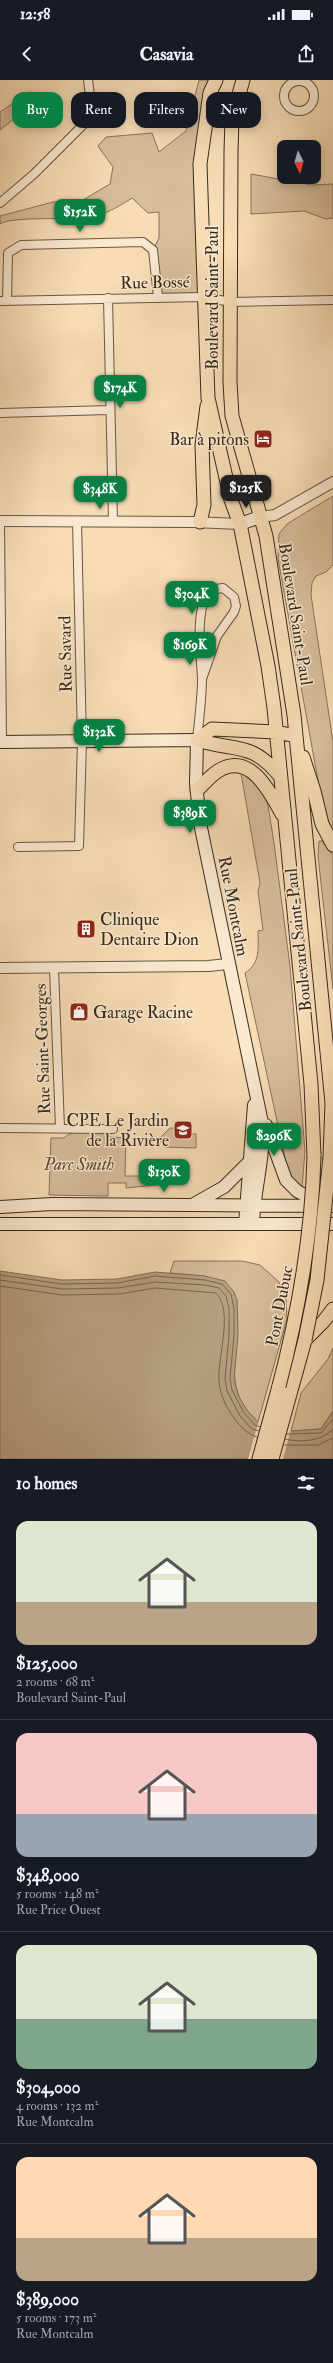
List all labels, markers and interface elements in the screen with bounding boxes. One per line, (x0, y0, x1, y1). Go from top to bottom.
text: 12:58 (20, 5, 50, 24)
icon: back (16, 43, 38, 65)
text: Casavia (140, 43, 193, 66)
icon: share (295, 43, 317, 65)
chip: Buy (12, 92, 63, 128)
chip: Rent (71, 92, 126, 128)
chip: Filters (134, 92, 198, 128)
chip: New (206, 92, 261, 128)
north arrow (277, 140, 321, 184)
map controls (277, 140, 321, 184)
pin: $152K (52, 199, 108, 233)
text: $152K (63, 204, 97, 220)
street label: Boulevard Saint-Paul (202, 225, 223, 370)
street label: Rue Bossé (120, 271, 191, 294)
pin: $174K (92, 375, 148, 409)
text: $174K (103, 380, 137, 396)
hotel icon: Bar à pitons (252, 428, 274, 450)
place label: Bar à pitons (169, 429, 249, 451)
pin: $125K (218, 475, 274, 509)
pin: $348K (72, 476, 128, 510)
text: $125K (229, 480, 263, 496)
text: $348K (83, 481, 117, 497)
street label: Boulevard Saint-Paul (274, 541, 317, 687)
pin: $304K (164, 581, 220, 615)
text: $304K (174, 586, 210, 602)
street label: Rue Savard (54, 615, 77, 692)
pin: $169K (162, 632, 218, 666)
text: $169K (173, 637, 207, 653)
pin: $132K (71, 719, 127, 753)
text: $132K (83, 724, 115, 740)
pin: $389K (162, 800, 218, 834)
text: $389K (173, 805, 207, 821)
street label: Rue Montcalm (214, 854, 253, 958)
street label: Boulevard Saint-Paul (280, 867, 316, 1013)
place label: Clinique Dentaire Dion (100, 909, 199, 950)
building icon: Clinique Dentaire Dion (75, 918, 97, 940)
street label: Rue Saint-Georges (30, 983, 55, 1115)
shop icon: Garage Racine (68, 1001, 90, 1023)
place label: Garage Racine (93, 1002, 193, 1023)
place label: CPE Le Jardin de la Rivière (66, 1110, 169, 1151)
school or university icon: CPE Le Jardin de la Rivière (172, 1119, 194, 1141)
pin: $296K (246, 1123, 302, 1157)
text: $296K (256, 1128, 292, 1144)
park label: Parc Smith (43, 1154, 115, 1175)
pin: $130K (136, 1159, 192, 1193)
text: $130K (148, 1164, 180, 1180)
street label: Pont Dubuc (261, 1264, 298, 1348)
icon: filters (295, 1472, 317, 1494)
text: 10 homes (16, 1473, 77, 1494)
icon: home (131, 1547, 203, 1619)
text: $125,000 (16, 1653, 78, 1674)
text: 2 rooms · 68 m² (16, 1674, 94, 1690)
text: Boulevard Saint-Paul (16, 1690, 126, 1706)
icon: home (131, 1759, 203, 1831)
text: $348,000 (16, 1865, 79, 1886)
text: 5 rooms · 148 m² (16, 1886, 99, 1902)
text: Rue Price Ouest (16, 1902, 101, 1918)
icon: home (131, 1971, 203, 2043)
text: $304,000 (16, 2077, 81, 2098)
text: 4 rooms · 132 m² (16, 2098, 98, 2114)
text: Rue Montcalm (16, 2114, 93, 2130)
icon: home (131, 2183, 203, 2255)
text: $389,000 (16, 2289, 79, 2310)
text: 5 rooms · 173 m² (16, 2310, 96, 2326)
text: Rue Montcalm (16, 2326, 93, 2342)

